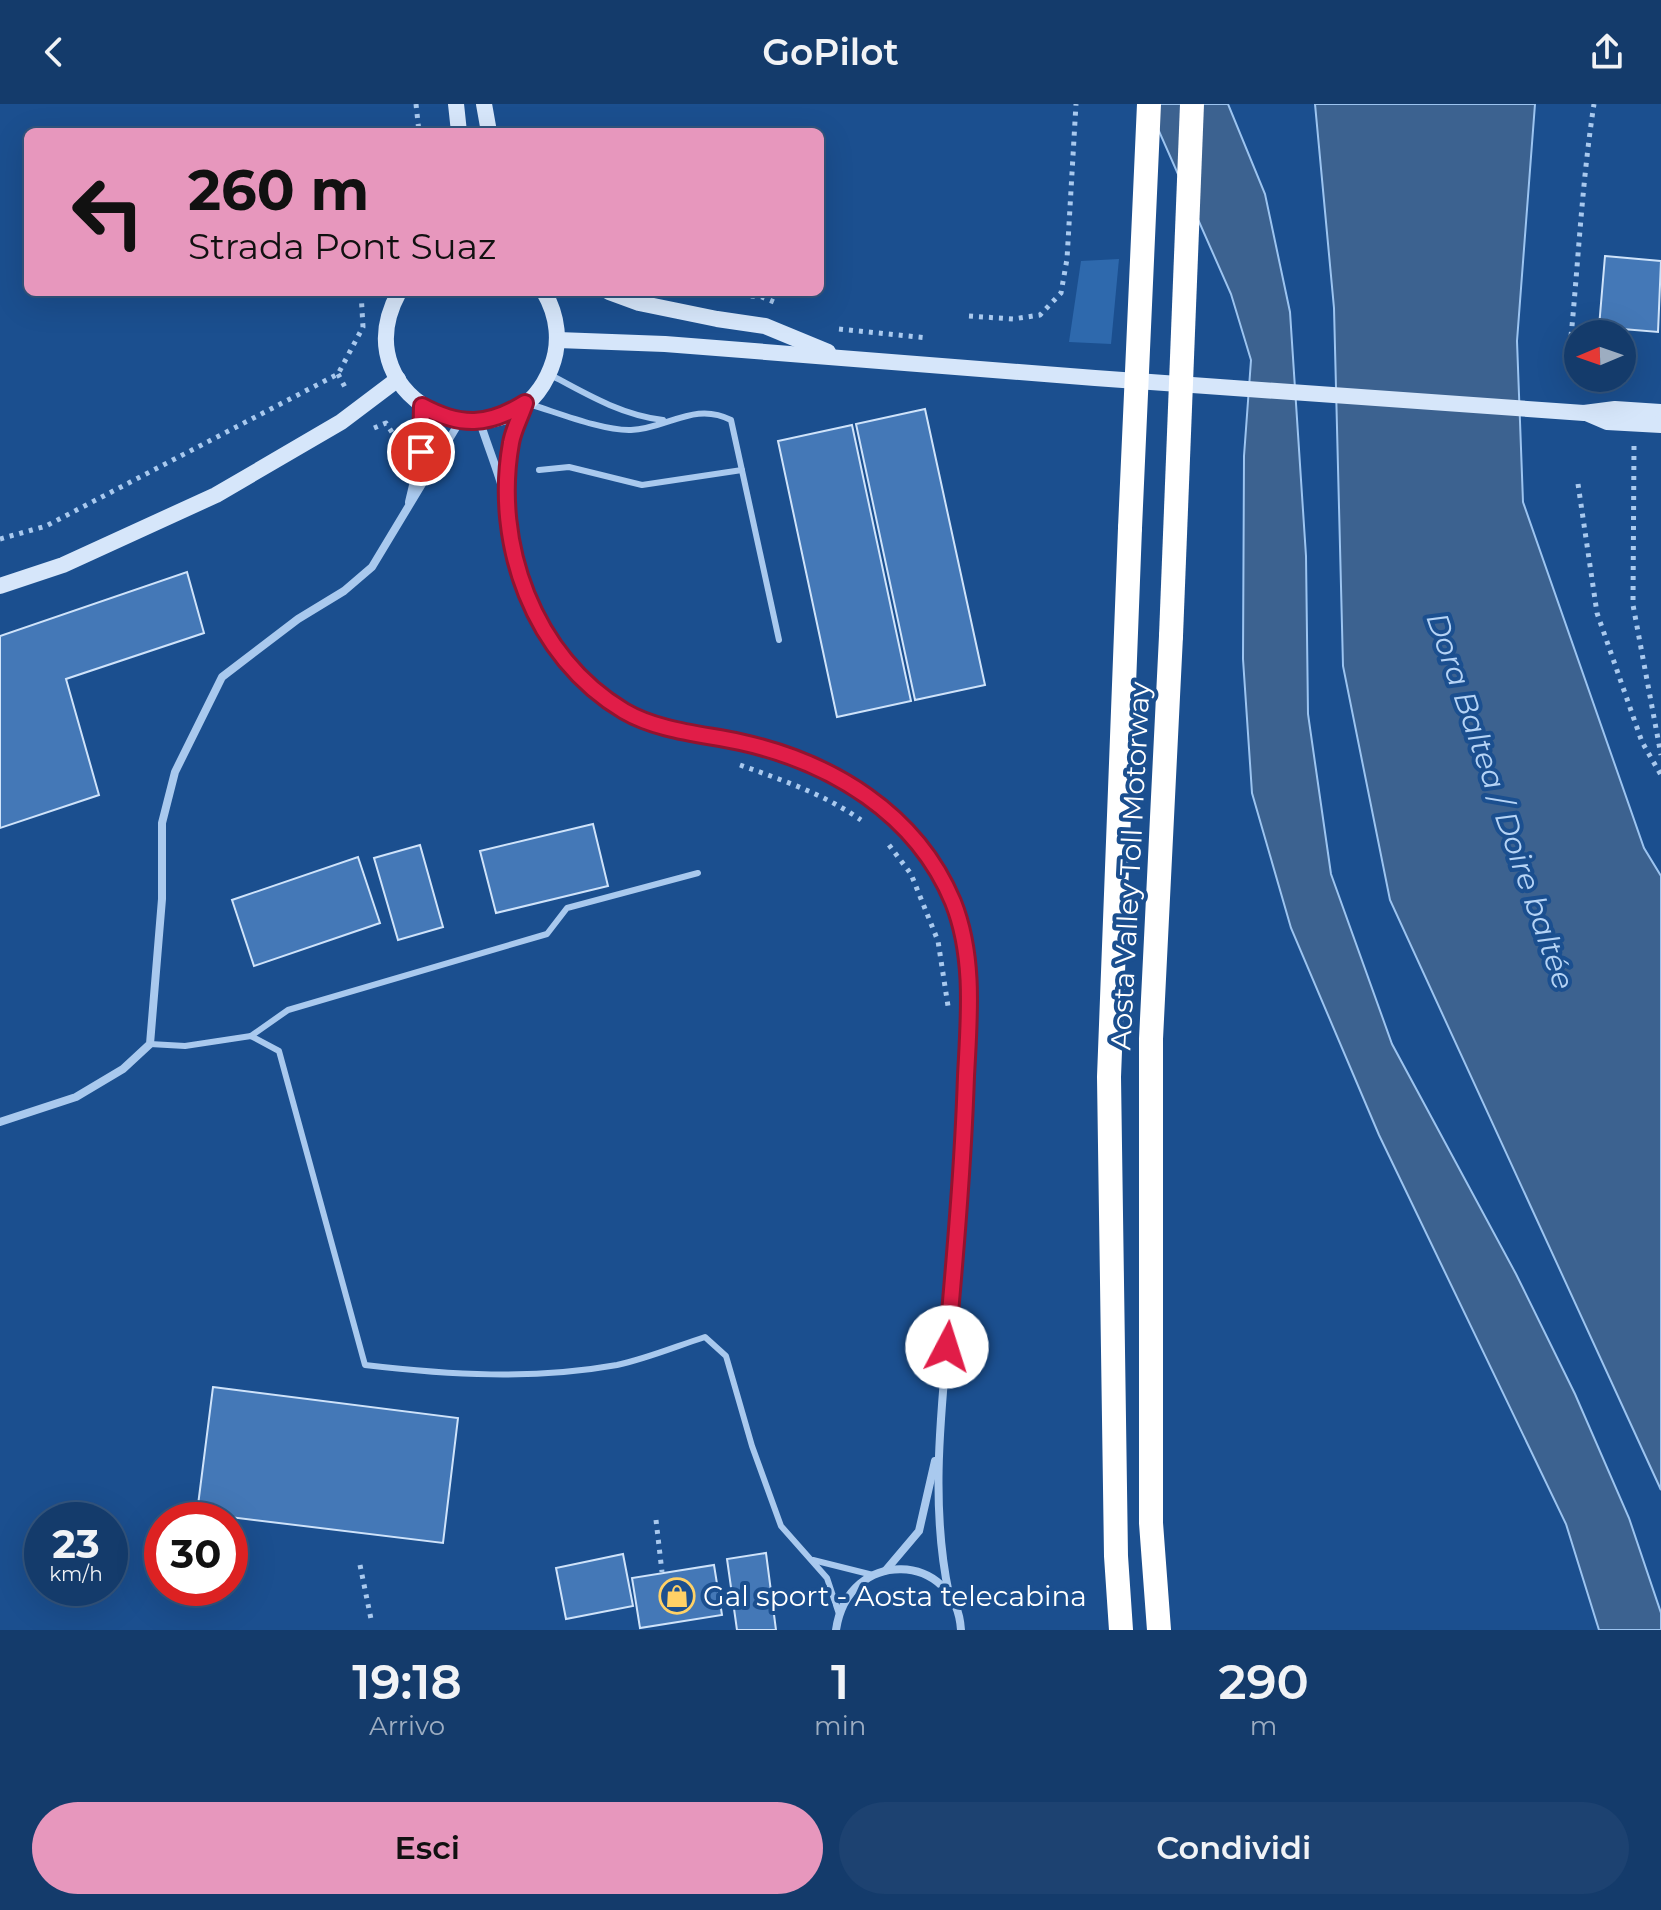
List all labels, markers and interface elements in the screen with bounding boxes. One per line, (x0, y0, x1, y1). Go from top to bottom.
icon: back (32, 30, 76, 74)
text: GoPilot (762, 30, 899, 74)
icon: share (1585, 30, 1629, 74)
text: 260 m (188, 156, 369, 224)
icon: left (56, 160, 160, 264)
text: Strada Pont Suaz (188, 224, 496, 268)
north arrow (1564, 320, 1636, 392)
map controls (1564, 320, 1636, 392)
pin (387, 418, 455, 486)
icon: arrive (399, 430, 443, 474)
water label: Dora Baltea / Doire baltée (1418, 607, 1582, 994)
street label: Aosta Valley Toll Motorway (1103, 680, 1157, 1051)
position arrow (905, 1305, 989, 1389)
speed limit sign: 30 (144, 1502, 248, 1606)
text: 23 (52, 1519, 100, 1568)
text: km/h (49, 1562, 103, 1586)
shop icon: Gal sport - Aosta telecabina (658, 1577, 696, 1615)
place label: Gal sport - Aosta telecabina (703, 1579, 1087, 1613)
text: 19:18 (352, 1653, 462, 1711)
text: 1 (831, 1653, 849, 1711)
text: 290 (1218, 1653, 1309, 1711)
text: Arrivo (369, 1710, 445, 1742)
text: min (814, 1710, 866, 1742)
text: m (1250, 1710, 1277, 1742)
button: Esci (32, 1802, 823, 1894)
button: Condividi (839, 1802, 1629, 1894)

